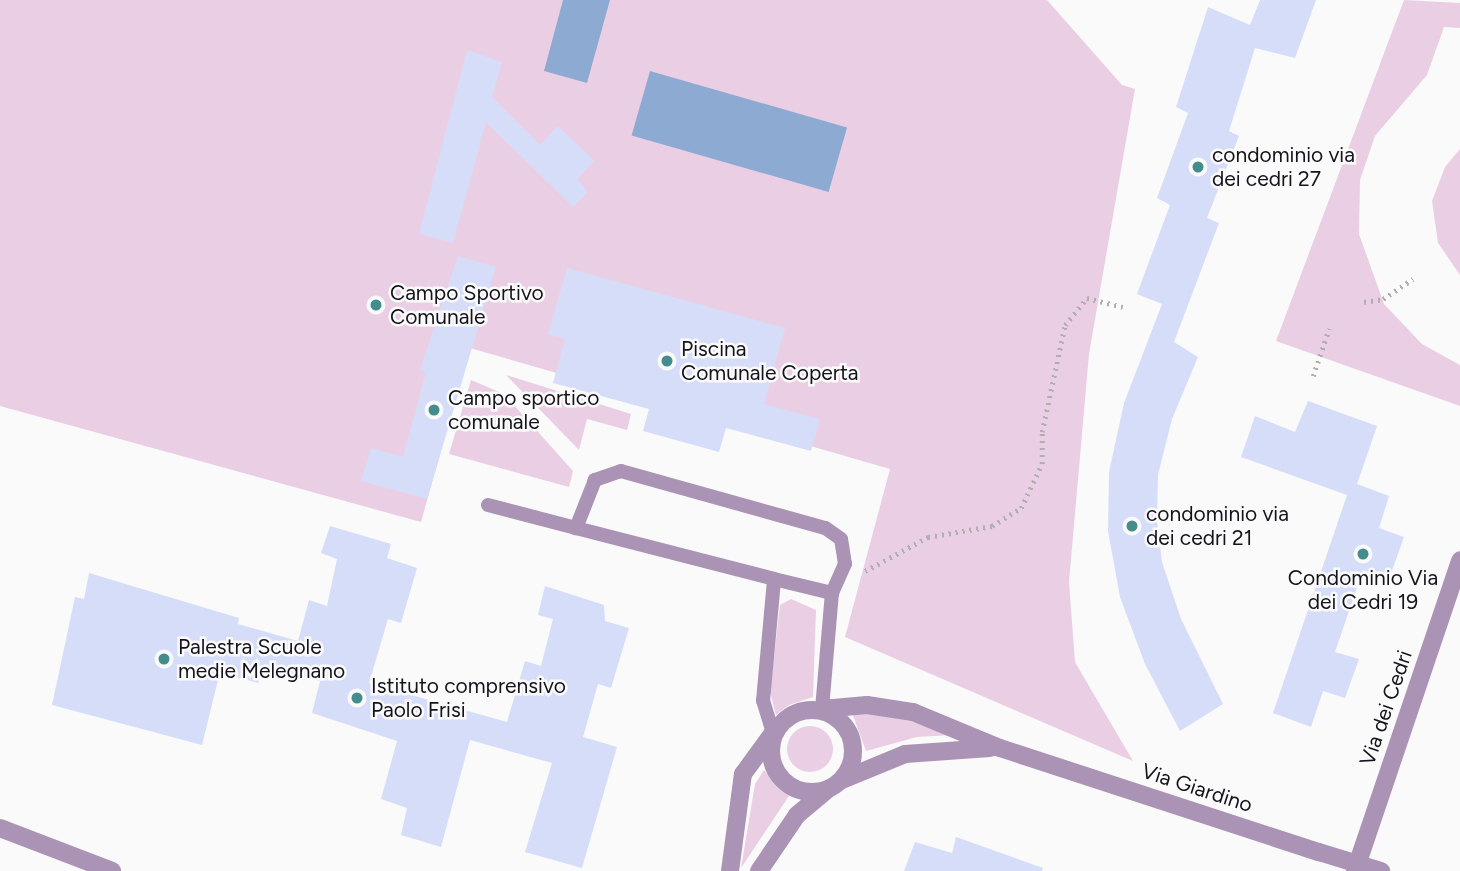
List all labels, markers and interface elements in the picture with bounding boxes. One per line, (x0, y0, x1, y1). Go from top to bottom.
place label: condominio via dei cedri 27 (1212, 142, 1355, 192)
marker: condominio via dei cedri 27 (1190, 159, 1206, 175)
place label: Campo Sportivo Comunale (390, 280, 544, 330)
marker: Campo Sportivo Comunale (368, 297, 384, 313)
place label: Piscina Comunale Coperta (681, 336, 859, 386)
marker: Piscina Comunale Coperta (659, 353, 675, 369)
place label: Campo sportico comunale (448, 385, 599, 435)
marker: Campo sportico comunale (426, 402, 442, 418)
place label: condominio via dei cedri 21 (1146, 501, 1289, 551)
marker: condominio via dei cedri 21 (1124, 518, 1140, 534)
marker: Condominio Via dei Cedri 19 (1355, 546, 1371, 562)
place label: Condominio Via dei Cedri 19 (1288, 565, 1438, 615)
place label: Palestra Scuole medie Melegnano (178, 634, 345, 684)
street label: Via dei Cedri (1355, 647, 1417, 769)
marker: Palestra Scuole medie Melegnano (156, 651, 172, 667)
place label: Istituto comprensivo Paolo Frisi (371, 673, 566, 723)
marker: Istituto comprensivo Paolo Frisi (349, 690, 365, 706)
street label: Via Giardino (1138, 758, 1256, 818)

